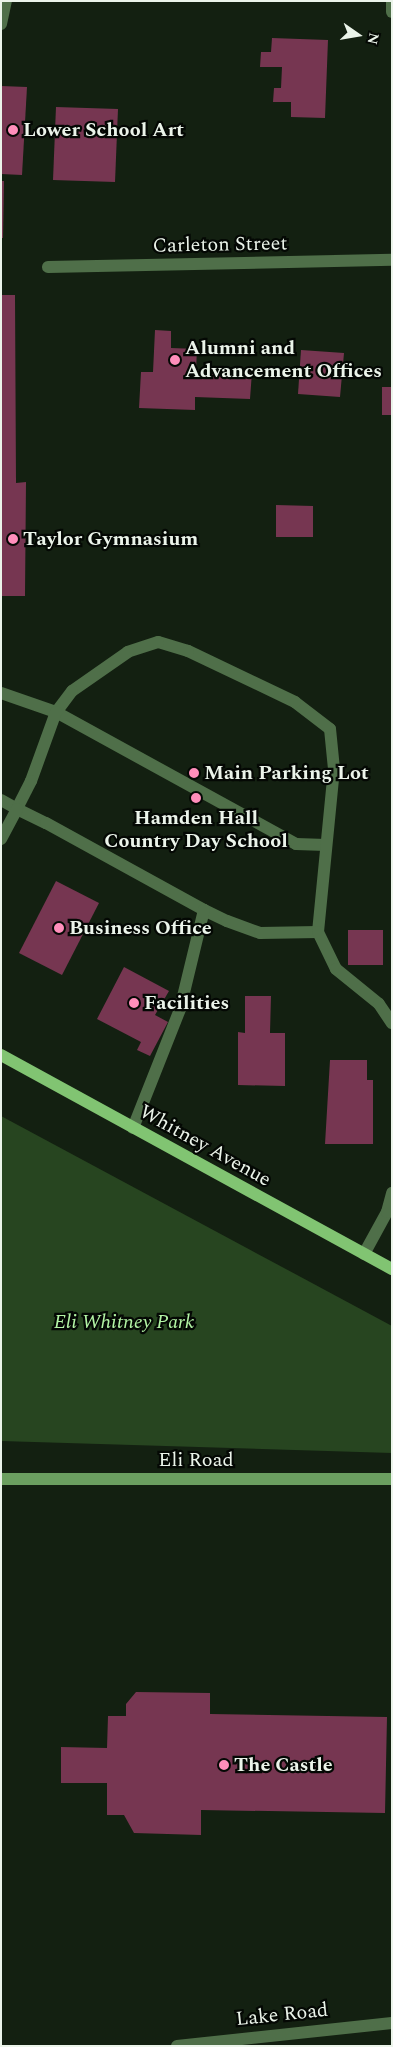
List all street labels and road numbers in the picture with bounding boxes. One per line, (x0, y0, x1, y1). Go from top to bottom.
street label: Carleton Street (152, 232, 288, 258)
street label: Whitney Avenue (135, 1100, 275, 1192)
street label: Eli Road (158, 1448, 234, 1472)
street label: Lake Road (235, 1998, 329, 2032)

